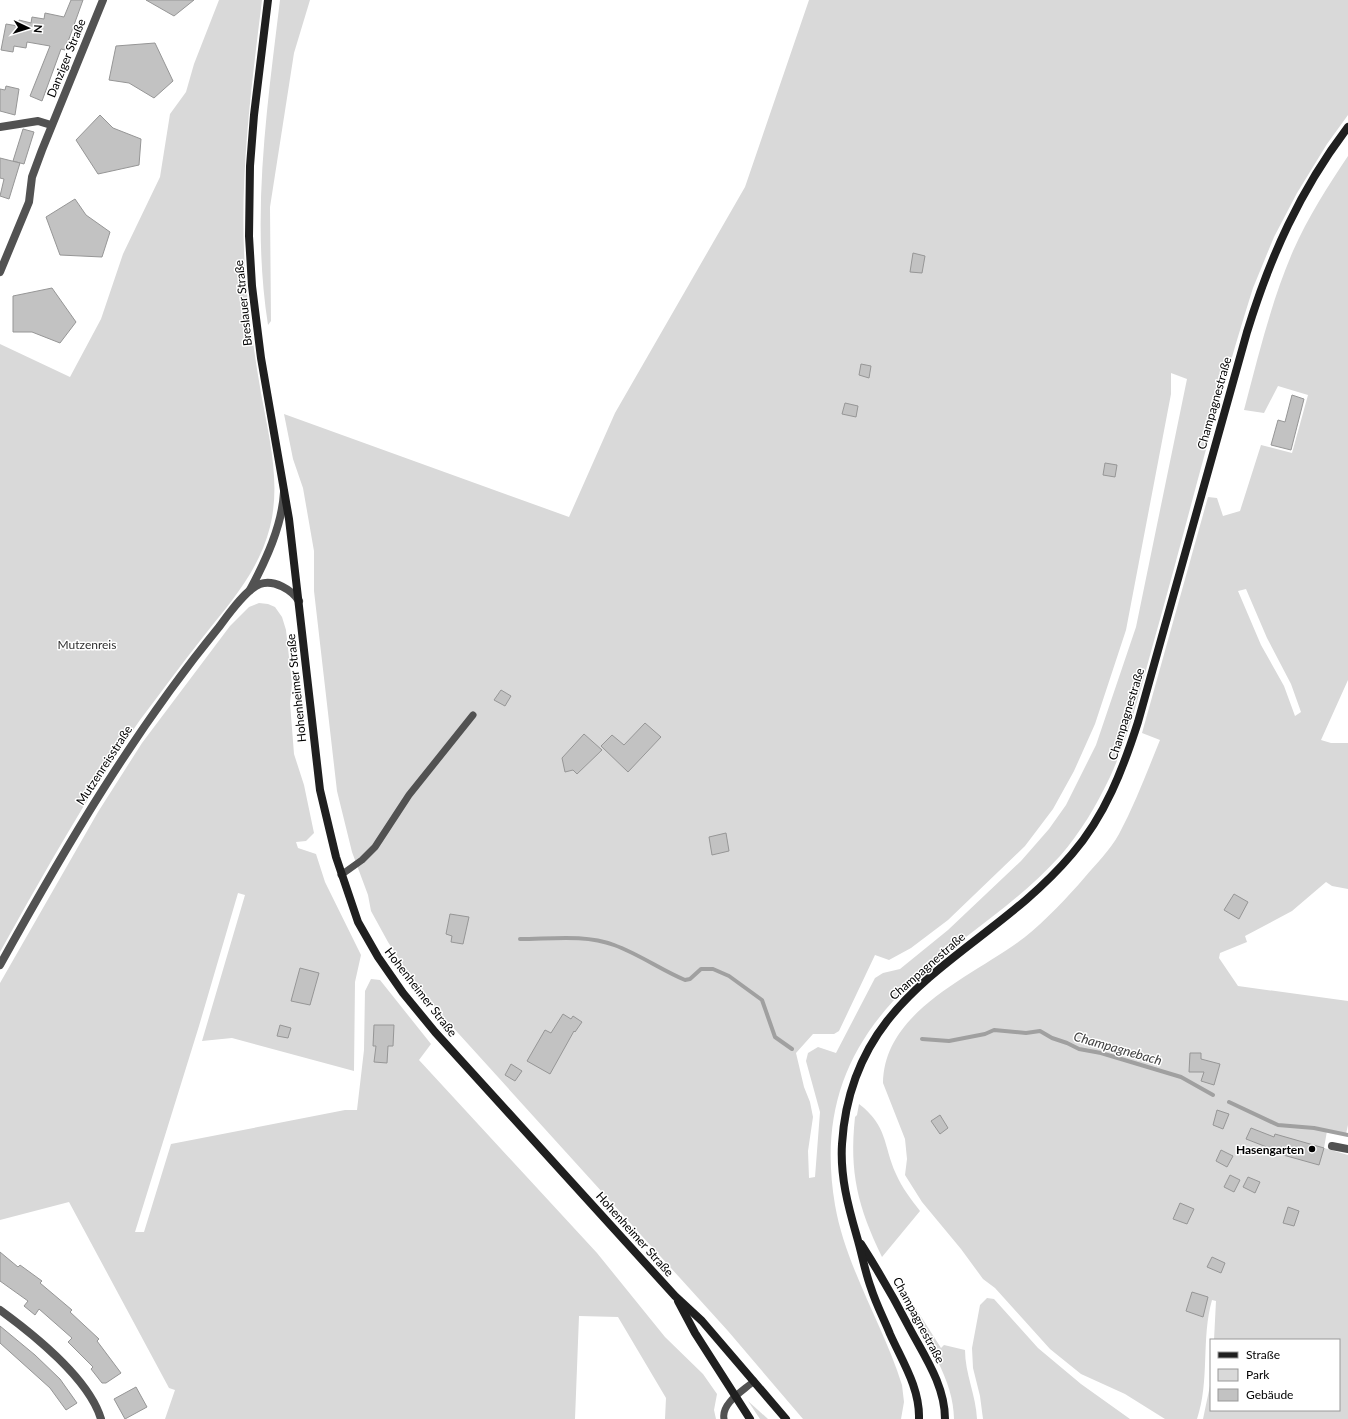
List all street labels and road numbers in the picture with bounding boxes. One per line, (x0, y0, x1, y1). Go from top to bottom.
street label: Danziger Straße (43, 16, 89, 100)
street label: Breslauer Straße (231, 259, 255, 347)
street label: Champagnestraße (1194, 355, 1234, 451)
street label: Hohenheimer Straße (283, 633, 309, 743)
street label: Champagnestraße (1105, 666, 1147, 762)
street label: Mutzenreisstraße (73, 722, 135, 808)
street label: Champagnestraße (886, 929, 968, 1003)
street label: Hohenheimer Straße (382, 944, 460, 1040)
street label: Hohenheimer Straße (593, 1189, 677, 1279)
street label: Champagnestraße (890, 1274, 948, 1366)

